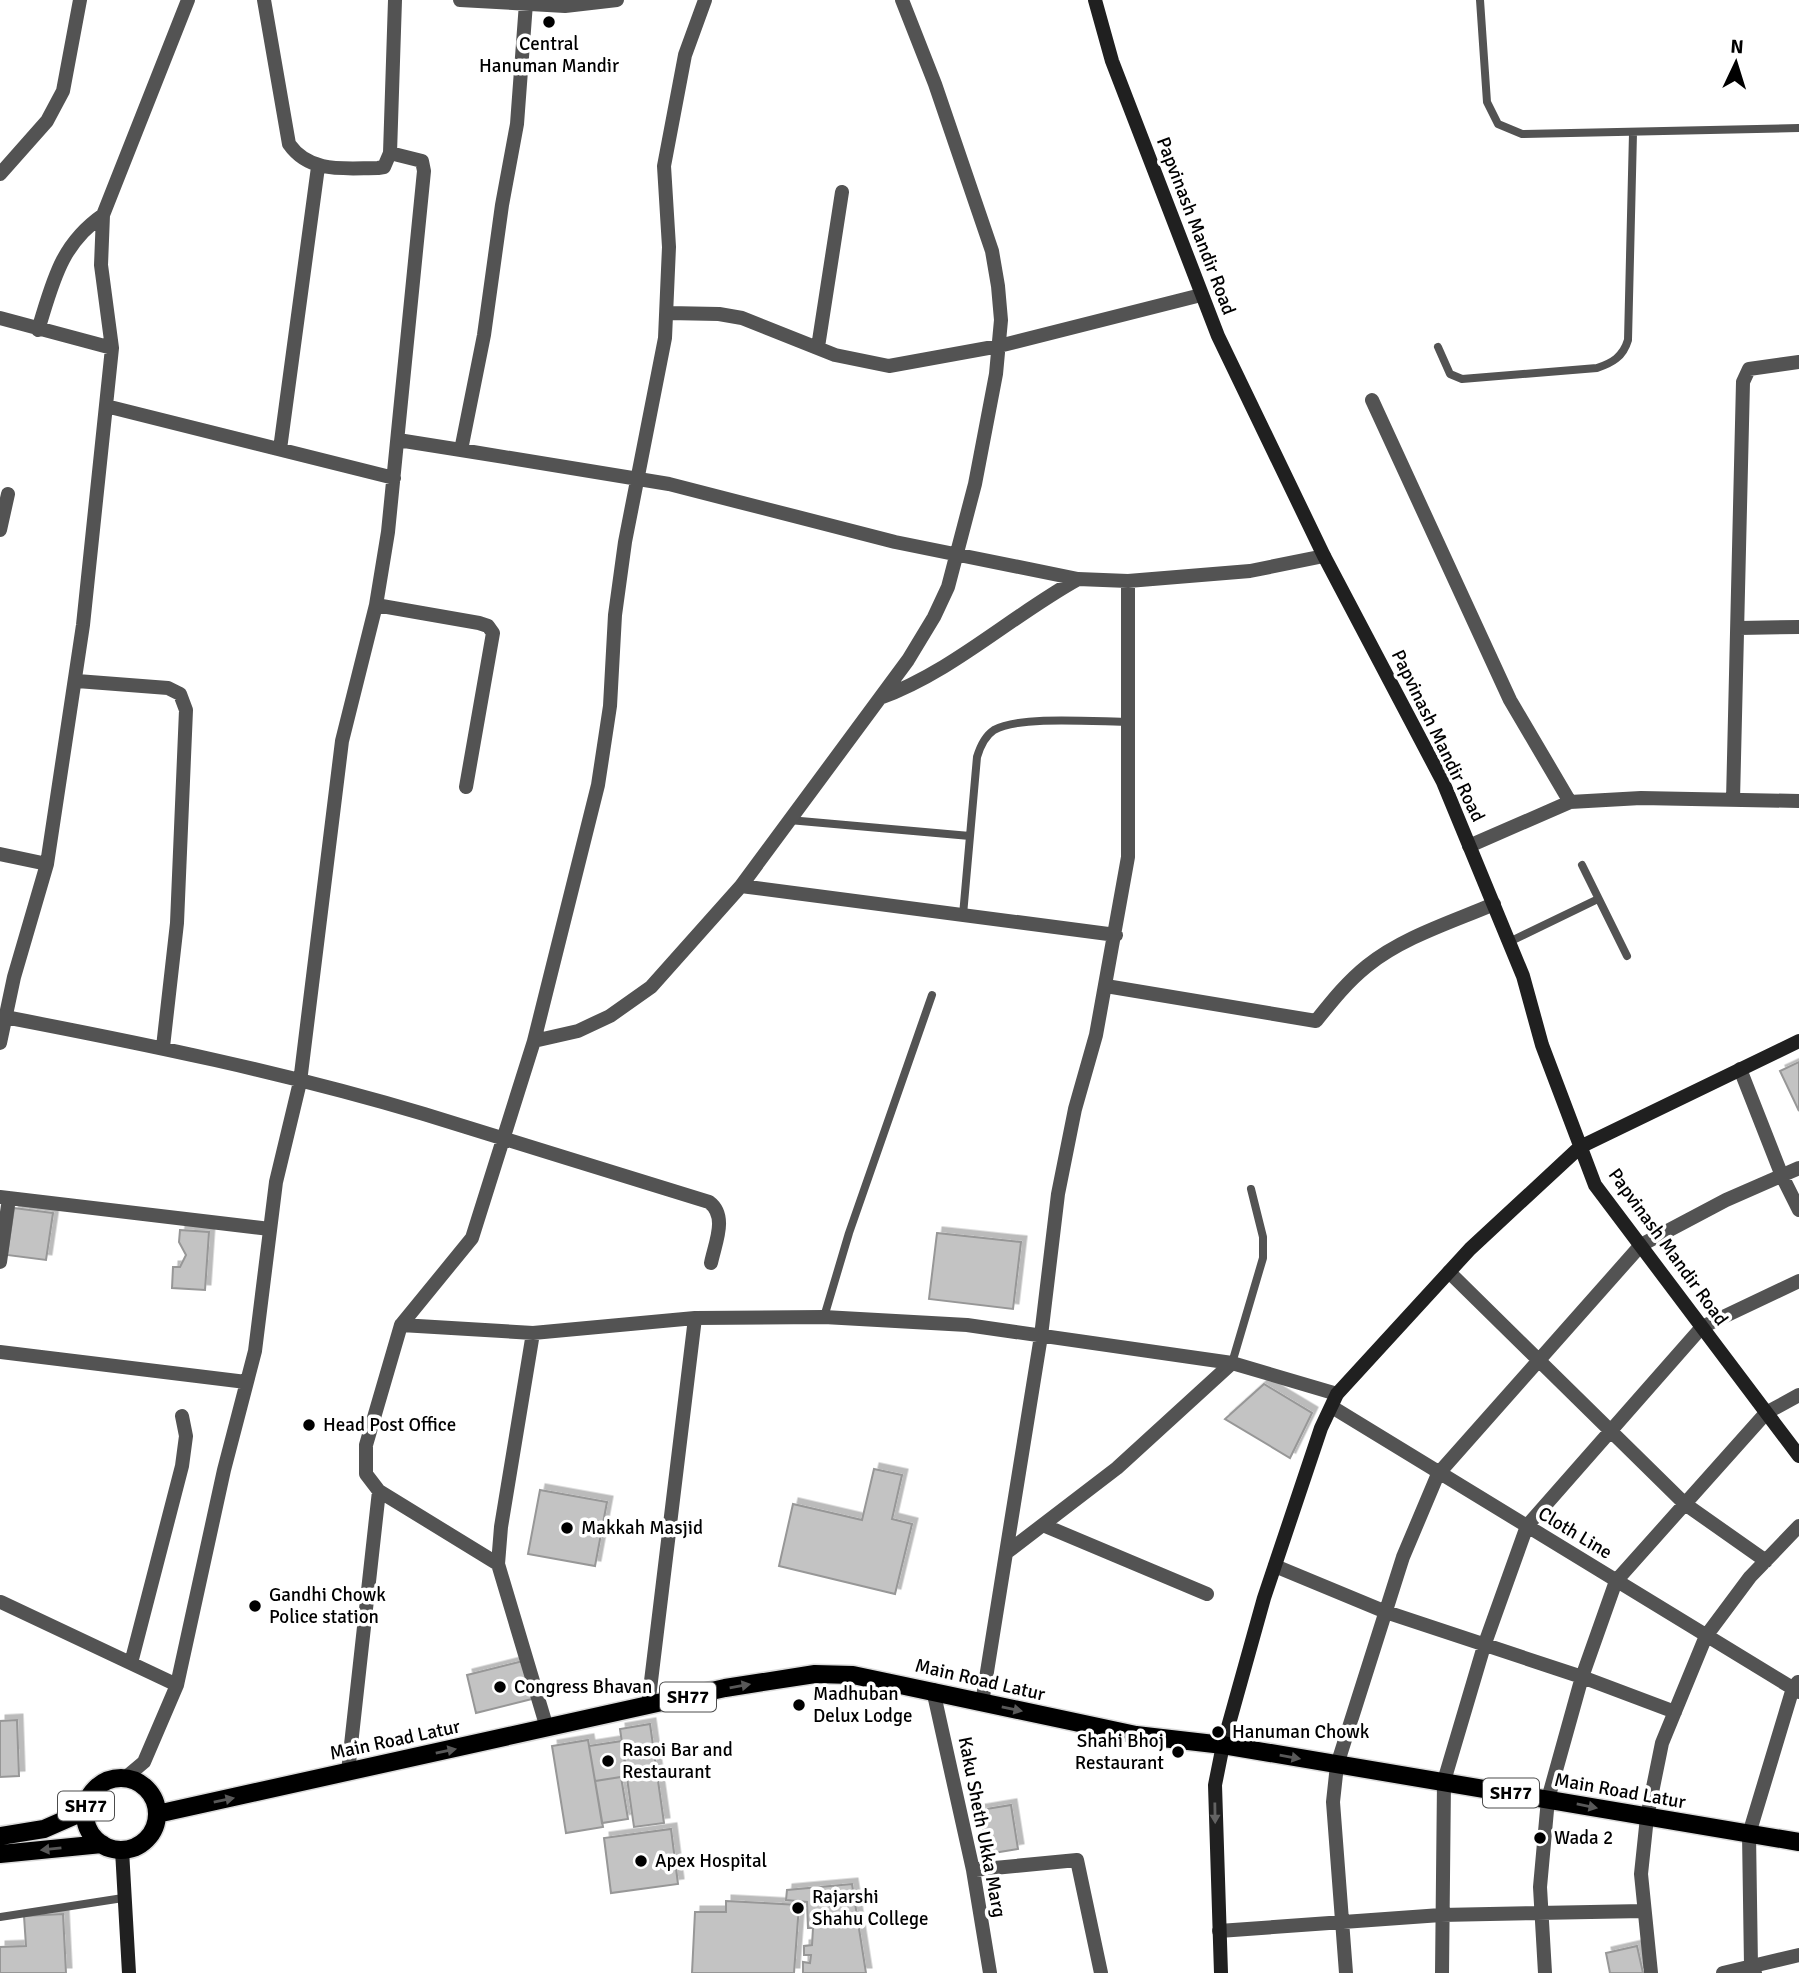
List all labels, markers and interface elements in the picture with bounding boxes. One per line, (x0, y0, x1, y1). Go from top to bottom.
marker: Central Hanuman Mandir (541, 14, 557, 30)
north arrow (1701, 28, 1771, 98)
place label: Central Hanuman Mandir (479, 32, 619, 78)
text: N (1730, 35, 1745, 59)
street label: Papvinash Mandir Road (1151, 134, 1241, 318)
street label: Papvinash Mandir Road (1386, 646, 1490, 826)
street label: Papvinash Mandir Road (1603, 1164, 1733, 1330)
place label: Head Post Office (323, 1413, 456, 1437)
marker: Head Post Office (301, 1417, 317, 1433)
street label: Cloth Line (1534, 1502, 1616, 1564)
place label: Makkah Masjid (581, 1516, 703, 1540)
marker: Makkah Masjid (559, 1520, 575, 1536)
place label: Gandhi Chowk Police station (269, 1583, 386, 1629)
marker: Gandhi Chowk Police station (247, 1598, 263, 1614)
street label: Main Road Latur (913, 1653, 1047, 1707)
place label: Congress Bhavan (514, 1675, 652, 1699)
marker: Congress Bhavan (492, 1679, 508, 1695)
one-way arrow (729, 1680, 751, 1691)
road number: SH77 (660, 1682, 716, 1712)
place label: Madhuban Delux Lodge (813, 1682, 912, 1728)
marker: Madhuban Delux Lodge (791, 1697, 807, 1713)
one-way arrow (1001, 1704, 1023, 1715)
street label: Main Road Latur (328, 1714, 462, 1766)
place label: Hanuman Chowk (1232, 1720, 1370, 1744)
marker: Hanuman Chowk (1210, 1724, 1226, 1740)
place label: Shahi Bhoj Restaurant (1075, 1729, 1164, 1775)
street label: Kaku Sheth Ukka Marg (953, 1735, 1011, 1919)
place label: Rasoi Bar and Restaurant (622, 1738, 733, 1784)
marker: Shahi Bhoj Restaurant (1170, 1744, 1186, 1760)
one-way arrow (435, 1745, 457, 1756)
one-way arrow (1279, 1752, 1301, 1763)
marker: Rasoi Bar and Restaurant (600, 1753, 616, 1769)
street label: Main Road Latur (1553, 1768, 1687, 1814)
road number: SH77 (1483, 1778, 1539, 1808)
road number: SH77 (58, 1792, 114, 1820)
one-way arrow (213, 1794, 235, 1805)
one-way arrow (1576, 1801, 1598, 1812)
one-way arrow (1210, 1802, 1221, 1824)
place label: Wada 2 (1554, 1826, 1613, 1850)
marker: Wada 2 (1532, 1830, 1548, 1846)
one-way arrow (40, 1844, 62, 1855)
place label: Apex Hospital (655, 1849, 767, 1873)
marker: Apex Hospital (633, 1853, 649, 1869)
place label: Rajarshi Shahu College (812, 1885, 928, 1931)
marker: Rajarshi Shahu College (790, 1900, 806, 1916)

